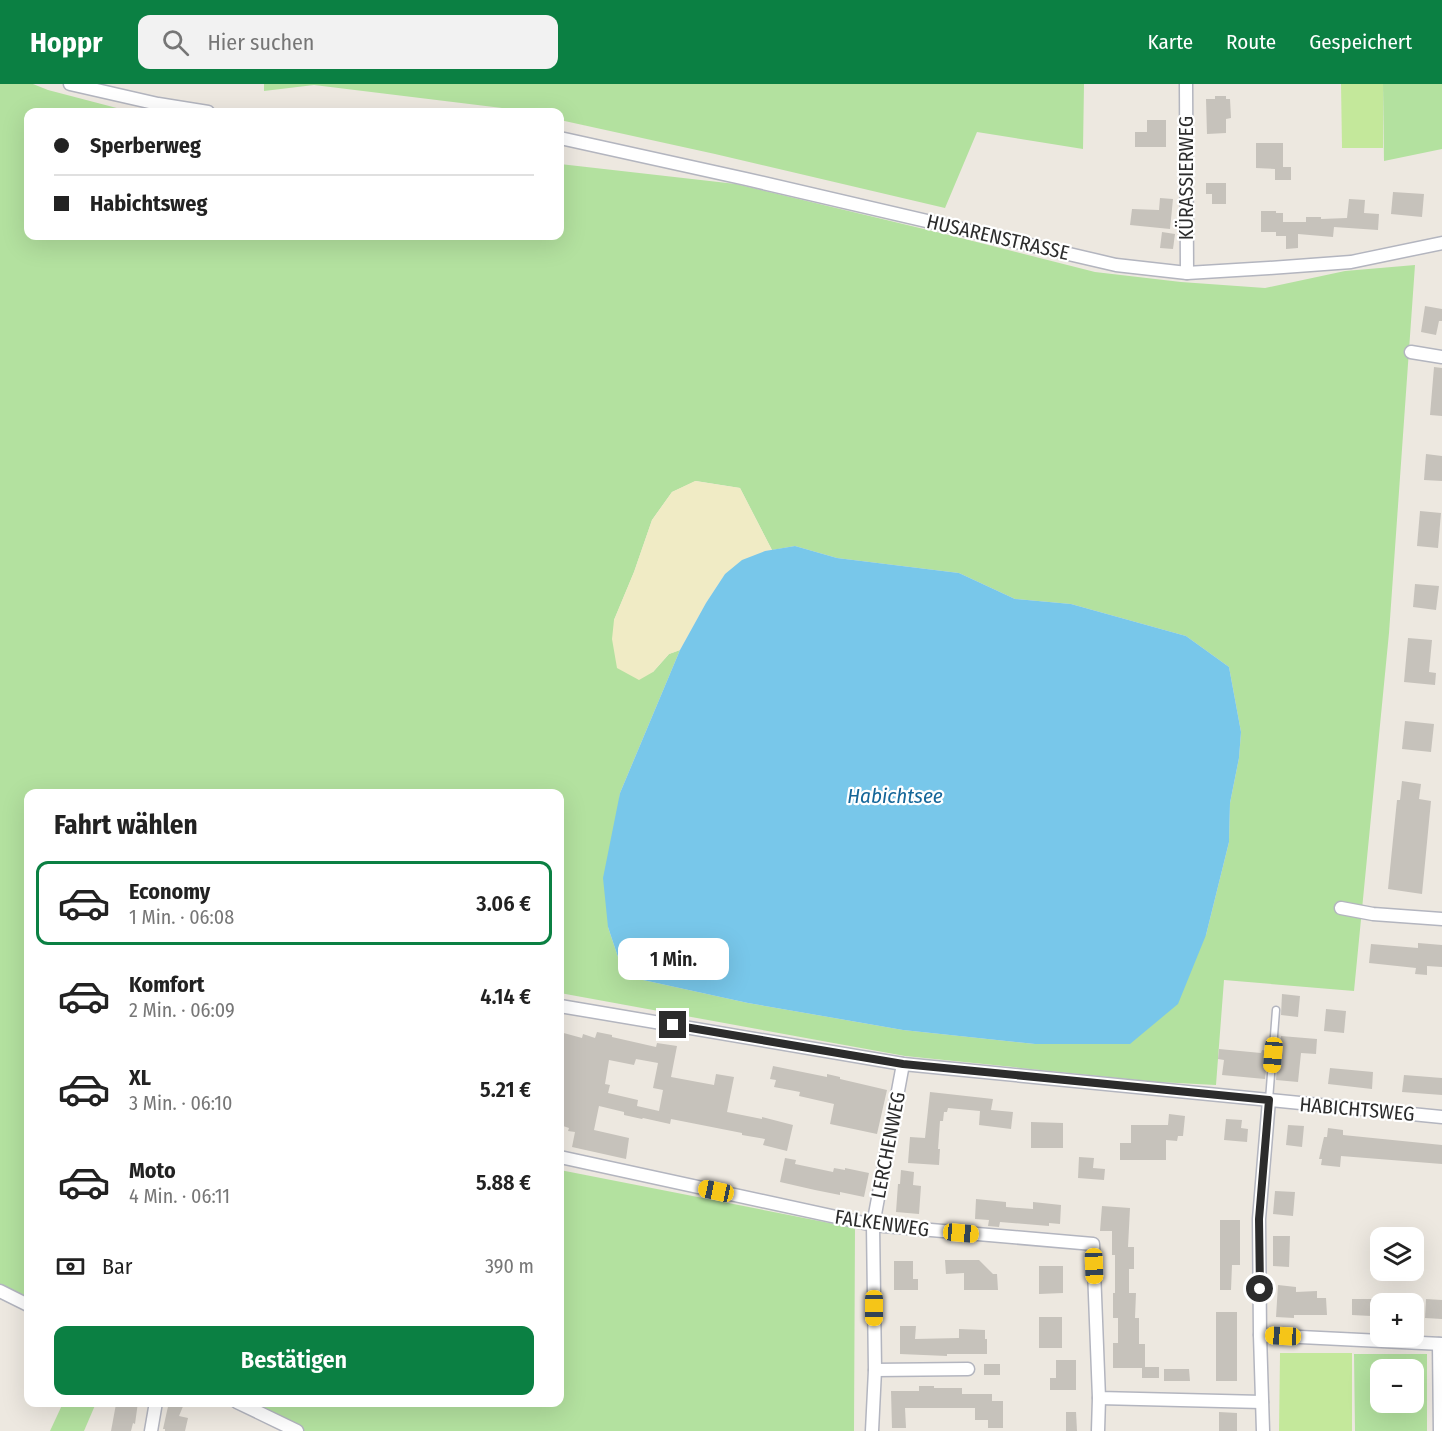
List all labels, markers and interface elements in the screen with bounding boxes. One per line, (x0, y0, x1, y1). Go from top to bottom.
search box (138, 15, 558, 69)
text: Hoppr (30, 26, 102, 59)
icon: search (159, 26, 192, 59)
text: Hier suchen (207, 29, 314, 56)
text: Karte (1148, 29, 1193, 55)
text: Route (1226, 29, 1276, 55)
text: Gespeichert (1309, 29, 1412, 55)
street label: KÜRASSIERWEG (1174, 116, 1198, 240)
text: Sperberweg (90, 132, 201, 159)
text: Habichtsweg (90, 190, 207, 217)
street label: HUSARENSTRASSE (924, 209, 1072, 265)
water label: Habichtsee (847, 783, 943, 809)
text: Fahrt wählen (54, 809, 198, 841)
icon: car (57, 876, 111, 930)
text: Economy (129, 878, 210, 905)
text: 3.06 € (476, 890, 531, 917)
text: 1 Min. · 06:08 (129, 905, 234, 929)
callout: 1 Min. (618, 938, 728, 980)
text: 1 Min. (650, 947, 697, 971)
icon: car (57, 969, 111, 1023)
text: Komfort (129, 971, 204, 998)
text: 4.14 € (480, 983, 531, 1010)
text: 2 Min. · 06:09 (129, 998, 235, 1022)
route end (659, 1011, 686, 1038)
car (1262, 1036, 1284, 1074)
icon: car (57, 1062, 111, 1116)
text: XL (129, 1064, 151, 1091)
text: 5.21 € (480, 1076, 531, 1103)
street label: LERCHENWEG (866, 1090, 910, 1200)
text: 3 Min. · 06:10 (129, 1091, 232, 1115)
street label: HABICHTSWEG (1299, 1092, 1415, 1126)
icon: car (57, 1155, 111, 1209)
text: Moto (129, 1157, 176, 1184)
text: 5.88 € (476, 1169, 531, 1196)
car (697, 1178, 735, 1204)
text: 4 Min. · 06:11 (129, 1184, 230, 1208)
street label: FALKENWEG (833, 1205, 931, 1241)
car (942, 1222, 980, 1244)
map controls (1370, 1227, 1424, 1413)
button: layers (1370, 1227, 1424, 1281)
car (1084, 1248, 1104, 1284)
icon: cash (54, 1250, 87, 1283)
text: Bar (102, 1253, 133, 1280)
text: 390 m (485, 1254, 534, 1278)
route start (1246, 1275, 1273, 1302)
car (865, 1290, 883, 1326)
button: + (1370, 1293, 1424, 1347)
button: Bestätigen (54, 1326, 534, 1395)
car (1265, 1326, 1301, 1346)
button: − (1370, 1359, 1424, 1413)

